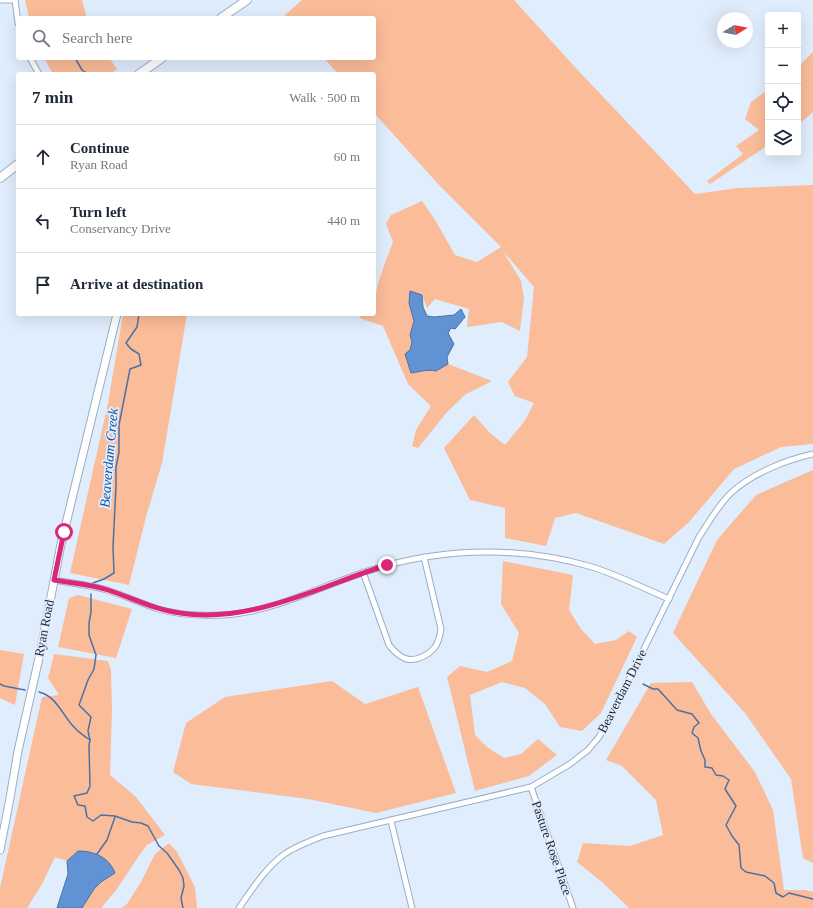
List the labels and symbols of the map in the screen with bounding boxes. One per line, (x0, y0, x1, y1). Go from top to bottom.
north arrow (717, 12, 753, 48)
water label: Beaverdam Creek (97, 407, 121, 508)
route start (55, 523, 73, 541)
route end (378, 556, 396, 574)
street label: Ryan Road (31, 598, 57, 658)
street label: Beaverdam Drive (594, 646, 650, 735)
street label: Pasture Rose Place (529, 799, 575, 897)

